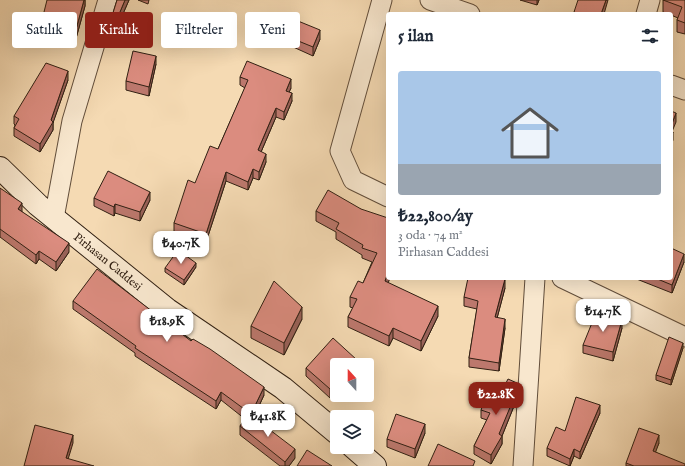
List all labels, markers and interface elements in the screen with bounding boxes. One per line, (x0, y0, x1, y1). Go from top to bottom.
chip: Satılık (12, 12, 77, 48)
chip: Kiralık (85, 12, 153, 48)
chip: Filtreler (161, 12, 237, 48)
chip: Yeni (245, 12, 300, 48)
icon: filters (639, 25, 661, 47)
text: 5 ilan (398, 26, 433, 47)
icon: home (494, 97, 566, 169)
text: ₺22,800/ay (398, 206, 473, 227)
text: 3 oda · 74 m² (398, 227, 463, 244)
street label: Pirhasan Caddesi (71, 229, 145, 294)
pin: ₺40.7K (148, 231, 214, 265)
text: ₺40.7K (162, 235, 200, 252)
text: Pirhasan Caddesi (398, 244, 489, 261)
pin: ₺14.7K (570, 299, 636, 333)
text: ₺14.7K (585, 303, 621, 320)
pin: ₺18.9K (134, 309, 200, 343)
text: ₺18.9K (149, 313, 185, 330)
north arrow (330, 358, 374, 402)
map controls (330, 358, 374, 454)
pin: ₺22.8K (463, 382, 529, 416)
text: ₺22.8K (478, 386, 514, 403)
pin: ₺41.8K (235, 404, 301, 438)
text: ₺41.8K (250, 408, 286, 425)
button: layers (330, 410, 374, 454)

